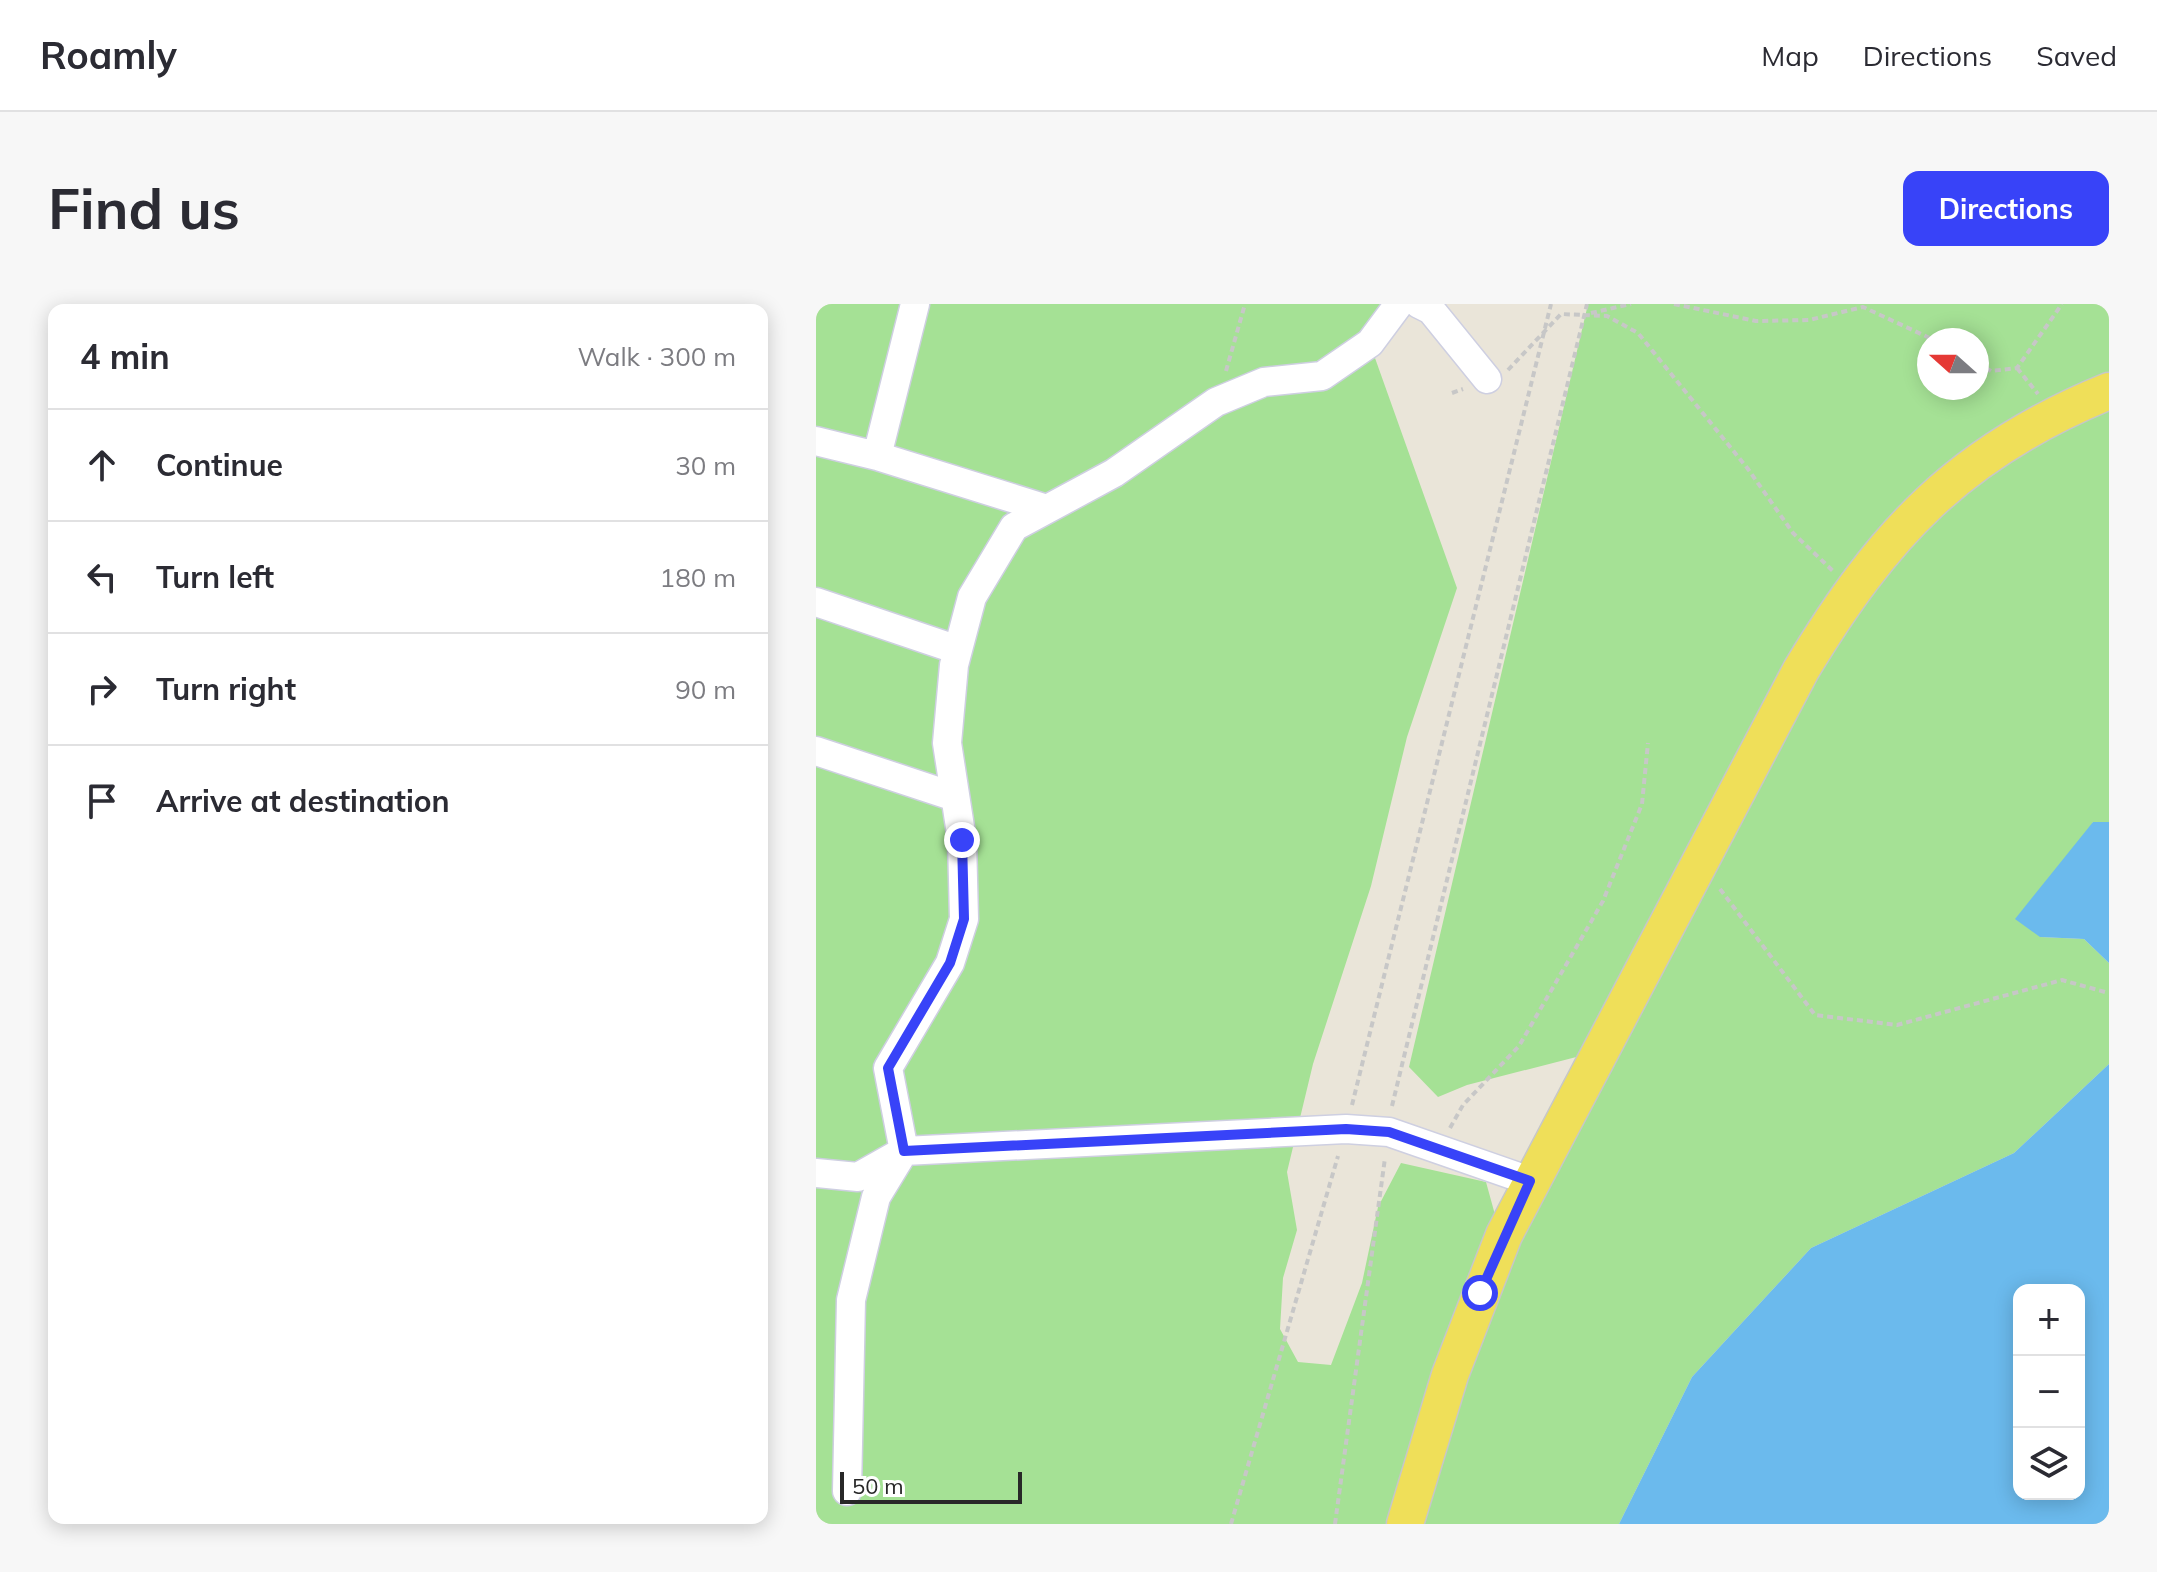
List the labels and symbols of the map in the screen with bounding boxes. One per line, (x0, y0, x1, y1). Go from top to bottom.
north arrow (1917, 328, 1989, 400)
route end (944, 822, 980, 858)
route start (1462, 1275, 1498, 1311)
scale bar (840, 1468, 1022, 1504)

